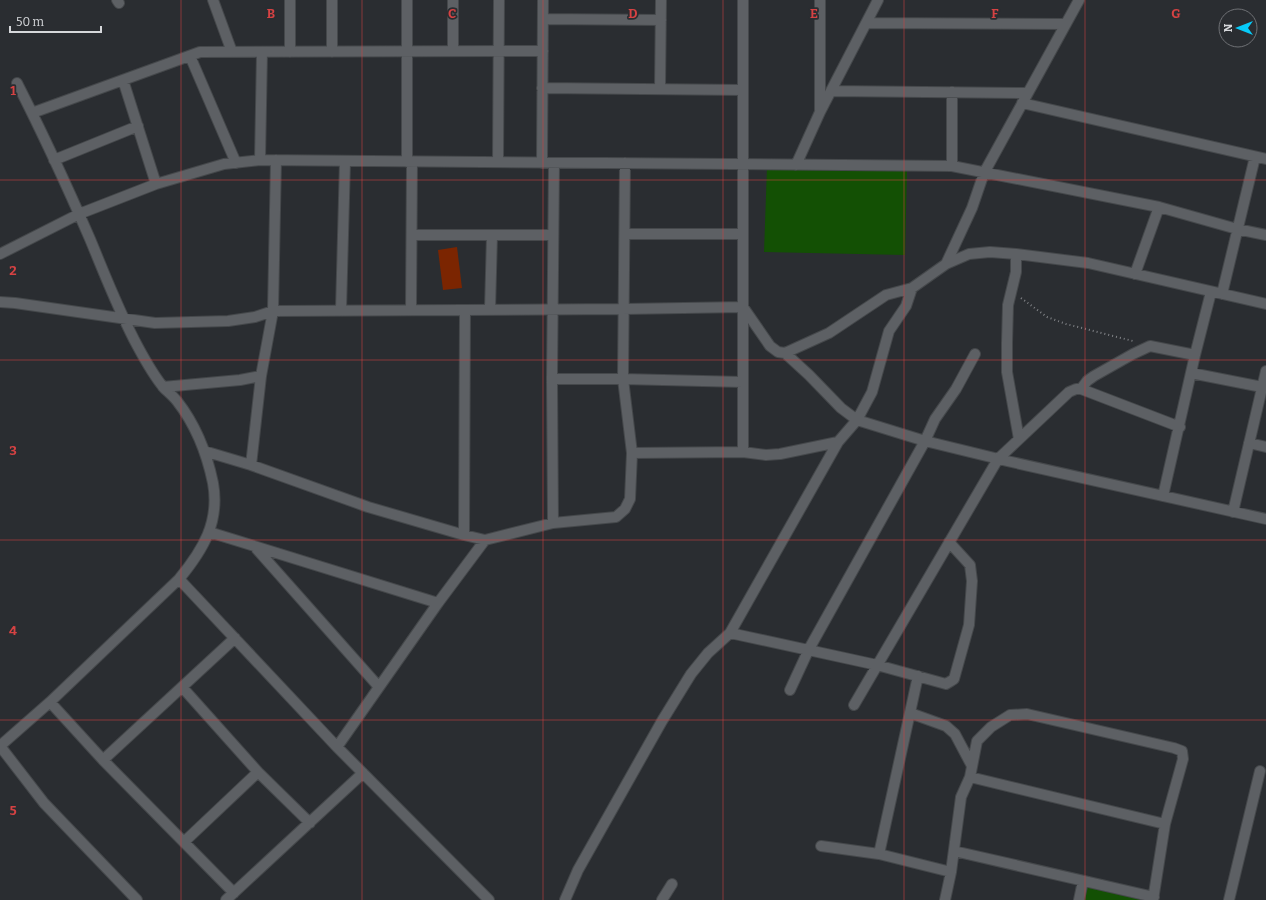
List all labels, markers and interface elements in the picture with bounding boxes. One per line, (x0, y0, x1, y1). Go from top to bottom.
text: B (267, 6, 275, 21)
text: C (448, 6, 456, 21)
text: D (628, 6, 638, 21)
text: E (810, 6, 818, 21)
text: F (991, 6, 999, 21)
text: G (1171, 6, 1181, 21)
scale bar (10, 8, 101, 34)
north arrow (1218, 8, 1258, 48)
text: 50 m (16, 15, 45, 29)
text: N (1222, 23, 1235, 32)
text: 1 (10, 83, 16, 98)
text: 2 (9, 263, 17, 278)
text: 3 (9, 443, 17, 458)
text: 4 (9, 623, 17, 638)
text: 5 (9, 803, 17, 818)

